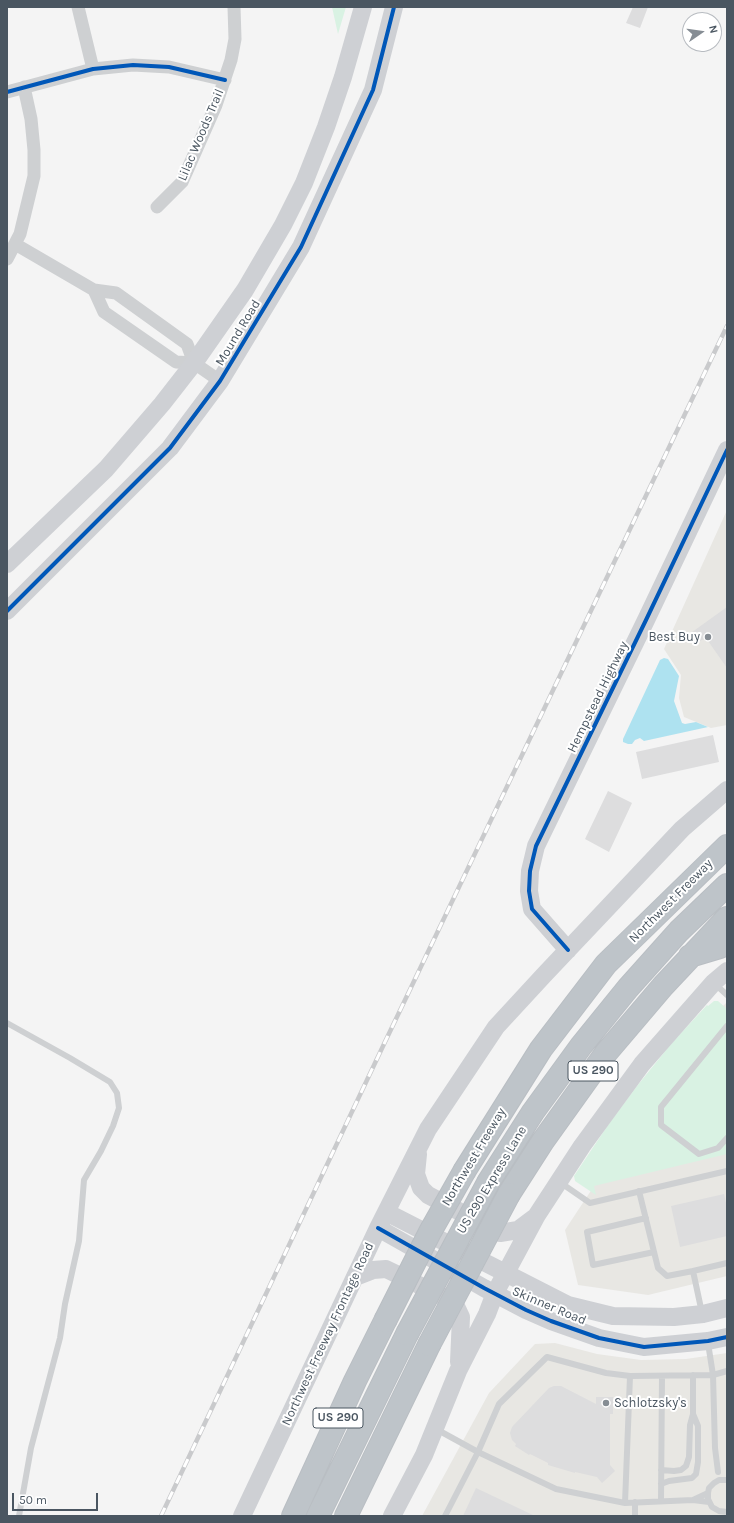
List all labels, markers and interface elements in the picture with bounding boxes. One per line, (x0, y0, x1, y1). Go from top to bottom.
north arrow (682, 12, 722, 52)
text: N (706, 24, 720, 35)
street label: Lilac Woods Trail (175, 87, 227, 183)
street label: Mound Road (212, 297, 264, 369)
place label: Best Buy (648, 629, 700, 645)
marker: Best Buy (703, 632, 713, 642)
street label: Hempstead Highway (564, 639, 632, 755)
street label: Northwest Freeway (626, 856, 716, 946)
road number: US 290 (568, 1061, 618, 1081)
street label: Northwest Freeway (439, 1105, 509, 1209)
street label: US 290 Express Lane (454, 1123, 530, 1237)
street label: Northwest Freeway Frontage Road (279, 1240, 377, 1428)
street label: Skinner Road (510, 1283, 588, 1329)
place label: Schlotzsky's (614, 1395, 687, 1411)
marker: Schlotzsky's (601, 1398, 611, 1408)
road number: US 290 (313, 1408, 363, 1428)
scale bar (14, 1485, 100, 1511)
text: 50 m (19, 1493, 47, 1507)

